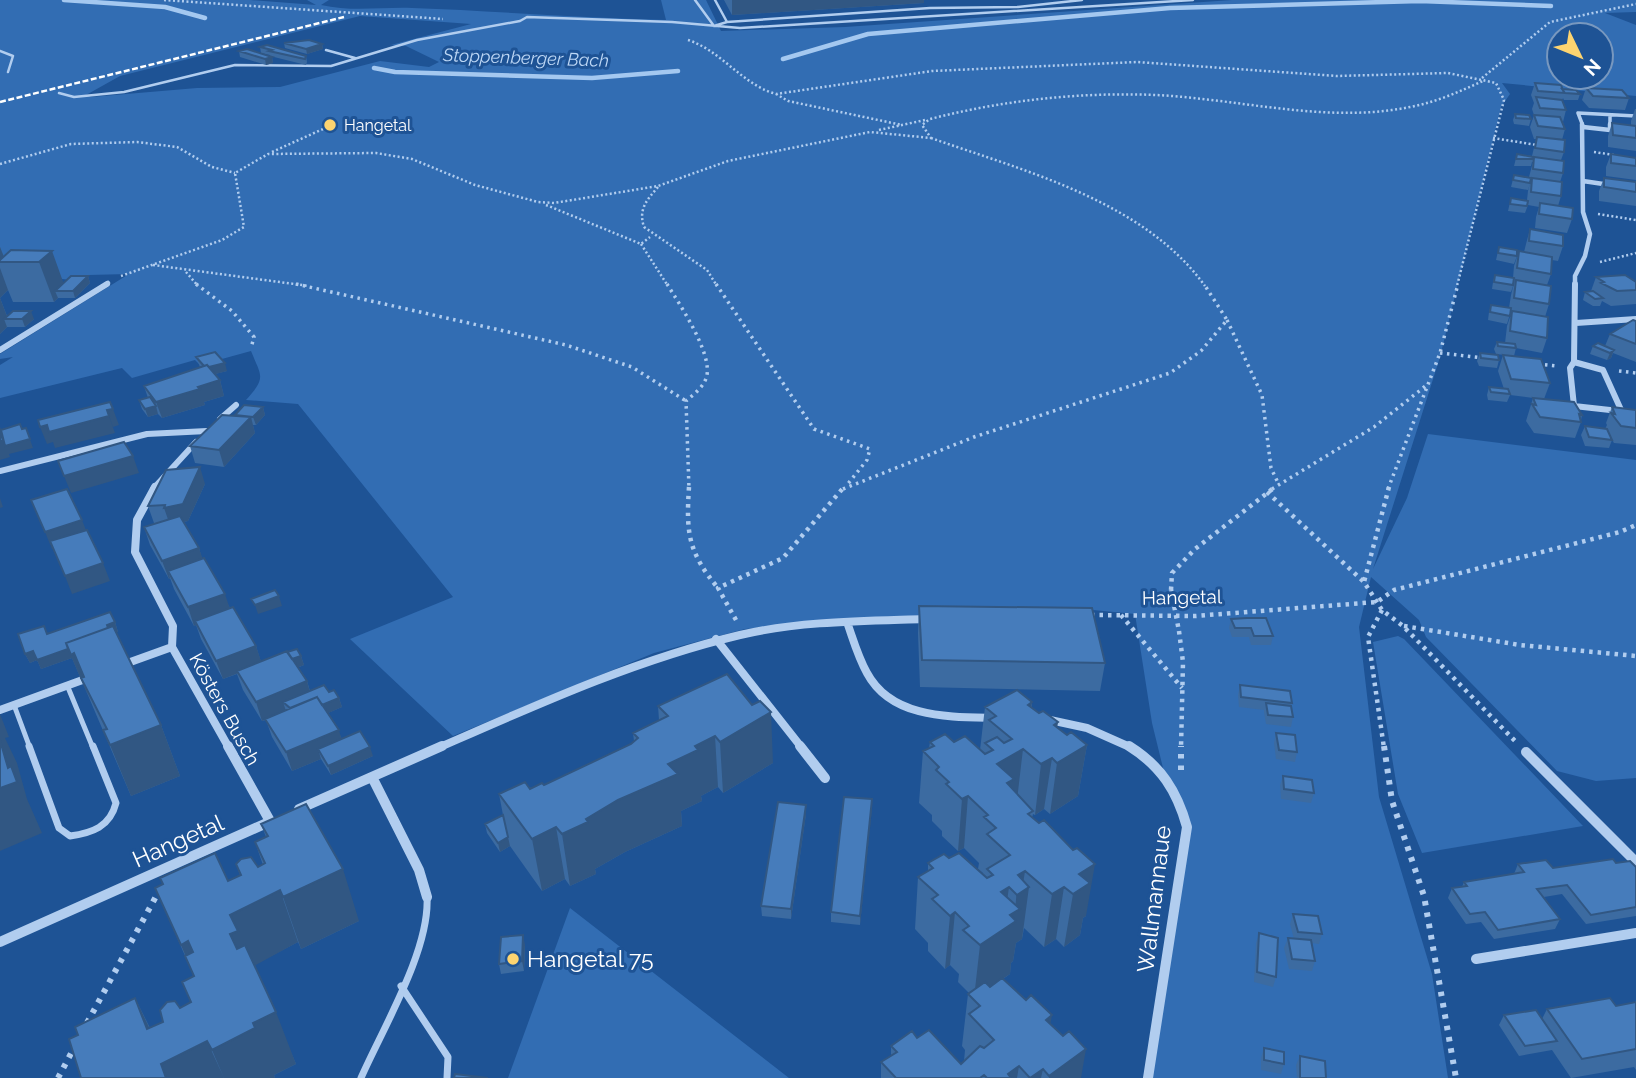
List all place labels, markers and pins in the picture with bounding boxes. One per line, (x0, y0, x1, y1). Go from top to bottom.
place label: Hangetal (344, 116, 412, 135)
marker: Hangetal (322, 117, 338, 133)
place label: Hangetal 75 (527, 945, 654, 972)
marker: Hangetal 75 (505, 951, 521, 967)

